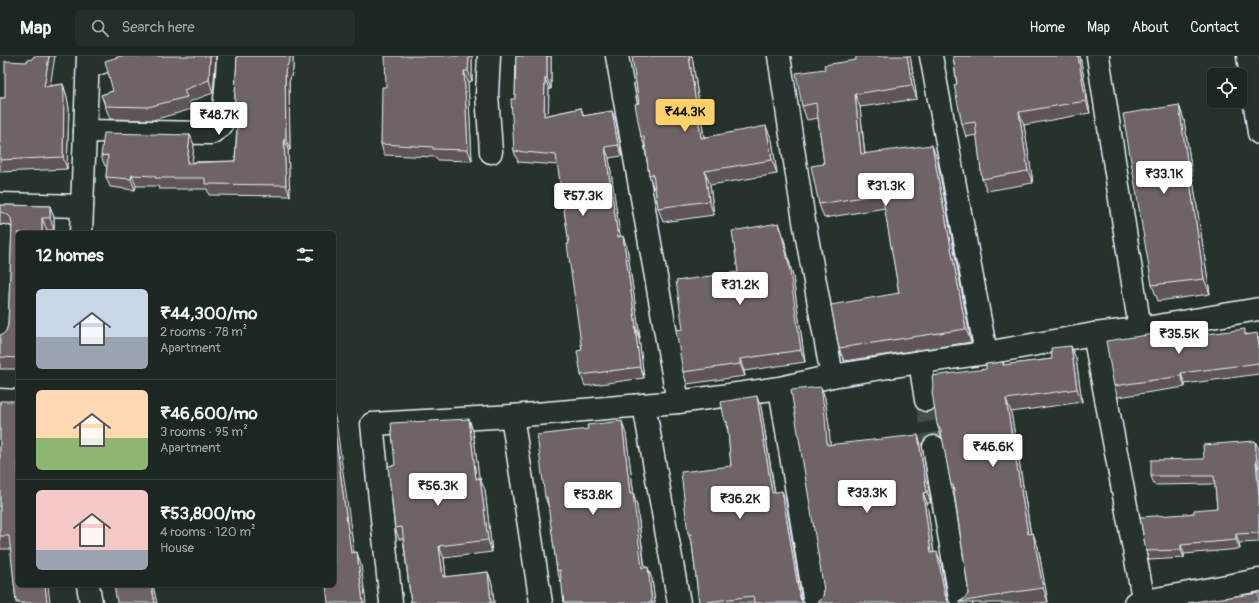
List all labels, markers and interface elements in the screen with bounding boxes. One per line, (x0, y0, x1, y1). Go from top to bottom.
search box (75, 10, 355, 46)
text: Map (20, 16, 51, 40)
icon: search (89, 17, 111, 39)
text: Search here (121, 18, 195, 37)
text: Home (1030, 19, 1065, 36)
text: Map (1087, 19, 1110, 36)
text: About (1132, 19, 1168, 36)
text: Contact (1190, 19, 1239, 36)
map controls (1207, 68, 1247, 108)
button: locate (1207, 68, 1247, 108)
pin: ₹44.3K (652, 99, 718, 133)
pin: ₹48.7K (186, 102, 252, 136)
text: ₹44.3K (665, 104, 705, 120)
text: ₹48.7K (199, 107, 239, 123)
pin: ₹33.1K (1131, 161, 1197, 195)
text: ₹33.1K (1145, 166, 1183, 182)
pin: ₹31.3K (853, 173, 919, 207)
text: ₹31.3K (867, 178, 905, 194)
pin: ₹57.3K (550, 183, 616, 217)
text: ₹57.3K (563, 188, 603, 204)
icon: filters (294, 244, 316, 266)
text: 12 homes (36, 245, 104, 266)
pin: ₹31.2K (707, 272, 773, 306)
text: ₹31.2K (721, 277, 759, 293)
text: ₹44,300/mo (160, 303, 257, 324)
icon: home (68, 305, 116, 353)
pin: ₹35.5K (1146, 321, 1212, 355)
text: 2 rooms · 78 m² (160, 324, 247, 340)
text: ₹35.5K (1159, 326, 1199, 342)
text: Apartment (160, 340, 221, 356)
text: ₹46,600/mo (160, 403, 258, 424)
icon: home (68, 406, 116, 454)
text: 3 rooms · 95 m² (160, 424, 248, 440)
pin: ₹46.6K (960, 434, 1026, 468)
text: ₹46.6K (972, 439, 1014, 455)
text: Apartment (160, 440, 221, 456)
pin: ₹56.3K (405, 473, 471, 507)
text: ₹56.3K (418, 478, 458, 494)
pin: ₹33.3K (834, 480, 900, 514)
pin: ₹53.8K (560, 482, 626, 516)
text: ₹33.3K (847, 485, 887, 501)
pin: ₹36.2K (707, 486, 773, 520)
text: ₹53.8K (573, 487, 613, 503)
text: ₹36.2K (720, 491, 760, 507)
text: ₹53,800/mo (160, 503, 255, 524)
icon: home (68, 506, 116, 554)
text: 4 rooms · 120 m² (160, 524, 255, 540)
text: House (160, 540, 194, 556)

